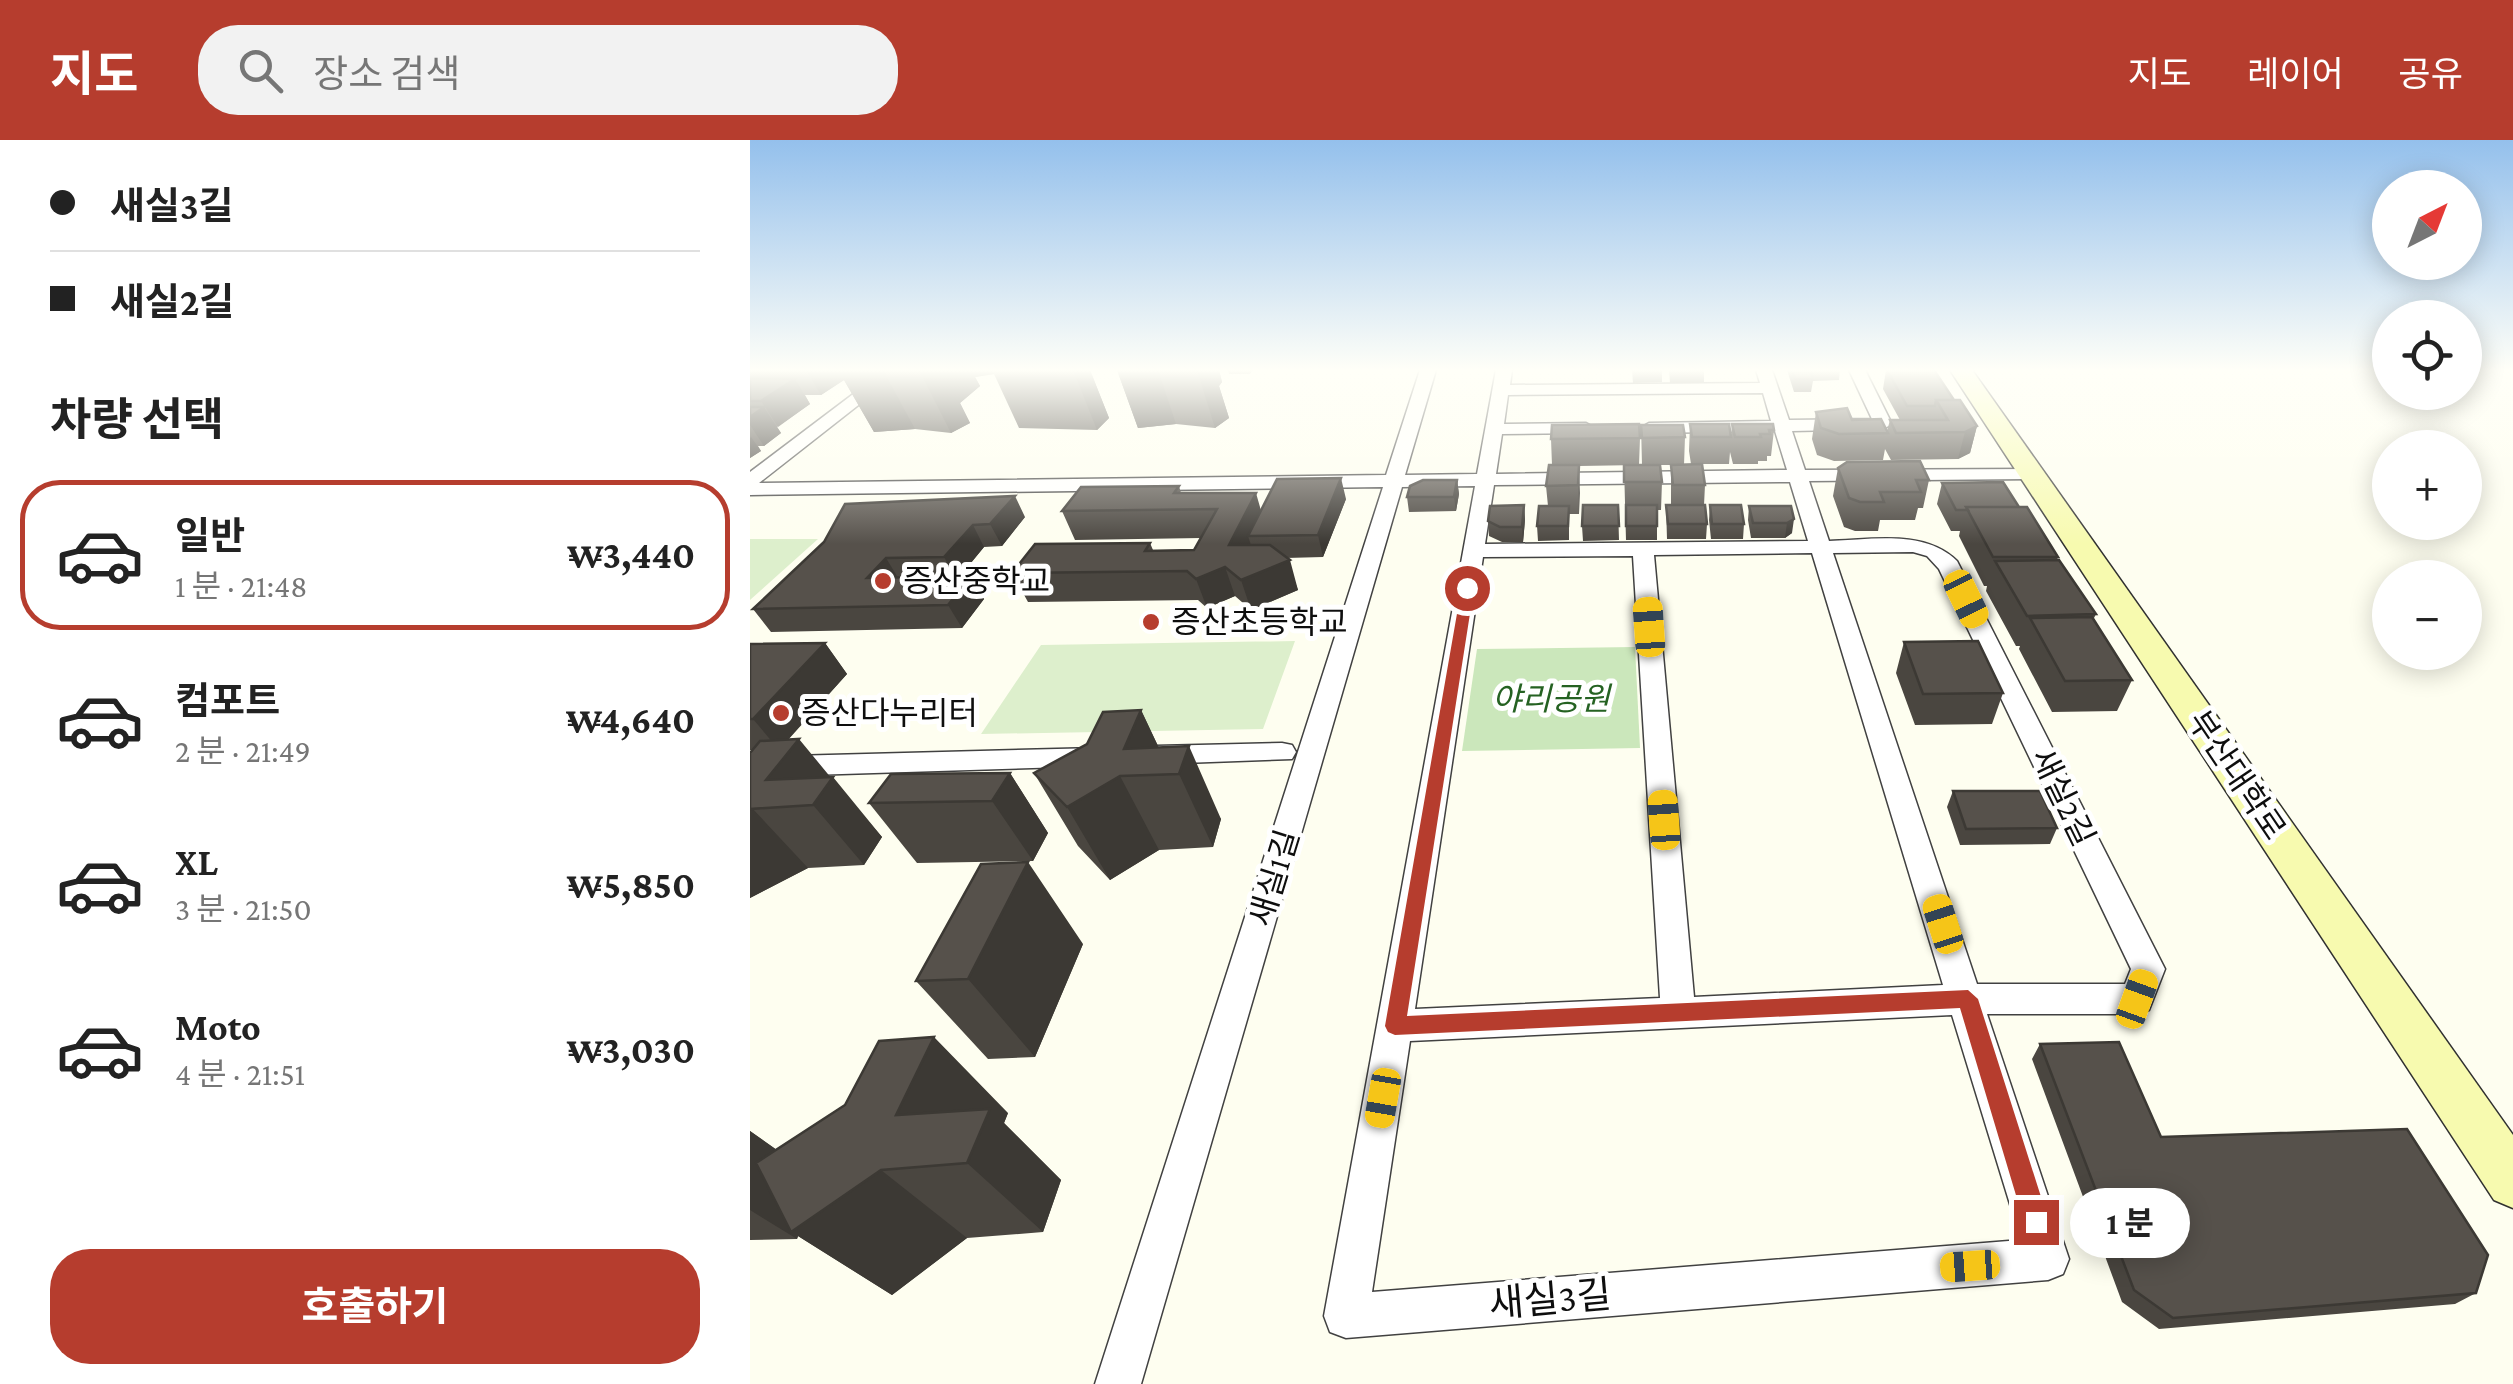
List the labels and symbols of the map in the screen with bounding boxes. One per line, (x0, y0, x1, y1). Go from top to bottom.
north arrow (2372, 170, 2482, 280)
place label: 증산중학교 (903, 563, 1050, 599)
car (1939, 565, 1993, 633)
route start (1445, 566, 1490, 611)
marker: 증산중학교 (872, 570, 894, 592)
car (1632, 596, 1666, 658)
place label: 증산초등학교 (1171, 604, 1348, 640)
marker: 증산초등학교 (1140, 611, 1162, 633)
park label: 야리공원 (1492, 681, 1612, 717)
place label: 증산다누리터 (801, 695, 978, 731)
marker: 증산다누리터 (770, 702, 792, 724)
street label: 부산대학로 (2181, 704, 2293, 846)
street label: 새실2길 (2024, 743, 2102, 851)
car (1647, 789, 1681, 851)
street label: 새실1길 (1242, 825, 1306, 931)
car (1919, 891, 1967, 957)
car (2113, 966, 2161, 1032)
car (1363, 1066, 1403, 1130)
callout: 1 분 (2071, 1187, 2191, 1257)
route end (2014, 1200, 2059, 1245)
car (1939, 1249, 2001, 1283)
street label: 새실3길 (1487, 1273, 1613, 1325)

